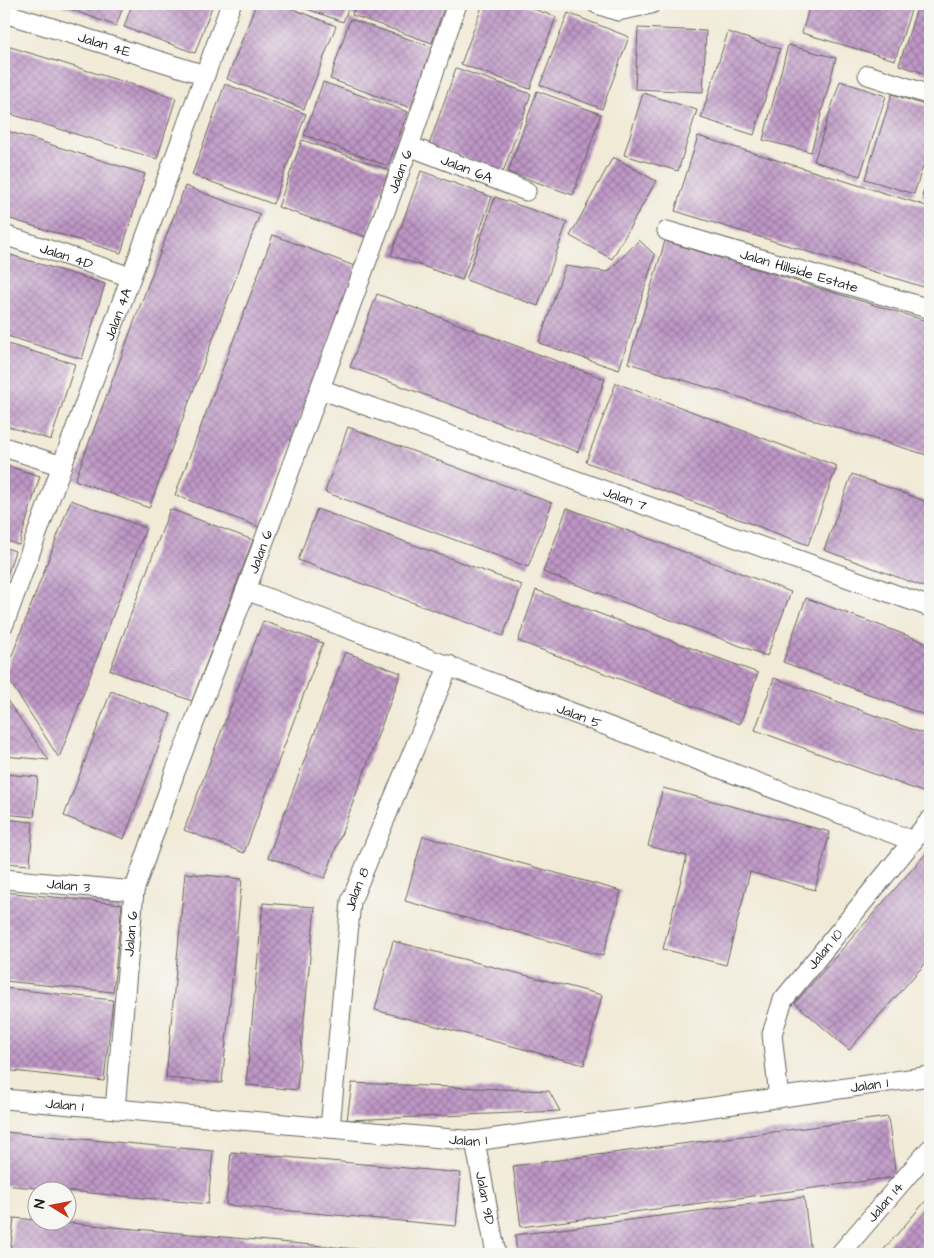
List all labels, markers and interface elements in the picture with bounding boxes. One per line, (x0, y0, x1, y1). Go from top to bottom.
street label: Jalan 4E (75, 27, 134, 63)
street label: Jalan 6 (383, 147, 418, 196)
street label: Jalan 6A (438, 150, 495, 188)
street label: Jalan 4D (37, 239, 96, 275)
street label: Jalan Hillside Estate (737, 244, 861, 298)
street label: Jalan 4A (100, 285, 137, 344)
street label: Jalan 7 (600, 482, 650, 516)
street label: Jalan 6 (244, 527, 278, 577)
street label: Jalan 5 (554, 699, 604, 734)
street label: Jalan 8 (341, 864, 375, 912)
street label: Jalan 3 (46, 874, 91, 898)
street label: Jalan 6 (119, 910, 143, 957)
street label: Jalan 10 (803, 925, 848, 974)
street label: Jalan 1 (849, 1073, 890, 1098)
street label: Jalan 1 (45, 1094, 85, 1117)
street label: Jalan 1 (448, 1130, 489, 1152)
street label: Jalan 9D (470, 1170, 499, 1226)
street label: Jalan 14 (863, 1177, 909, 1227)
north arrow (28, 1180, 78, 1230)
text: N (30, 1198, 51, 1210)

